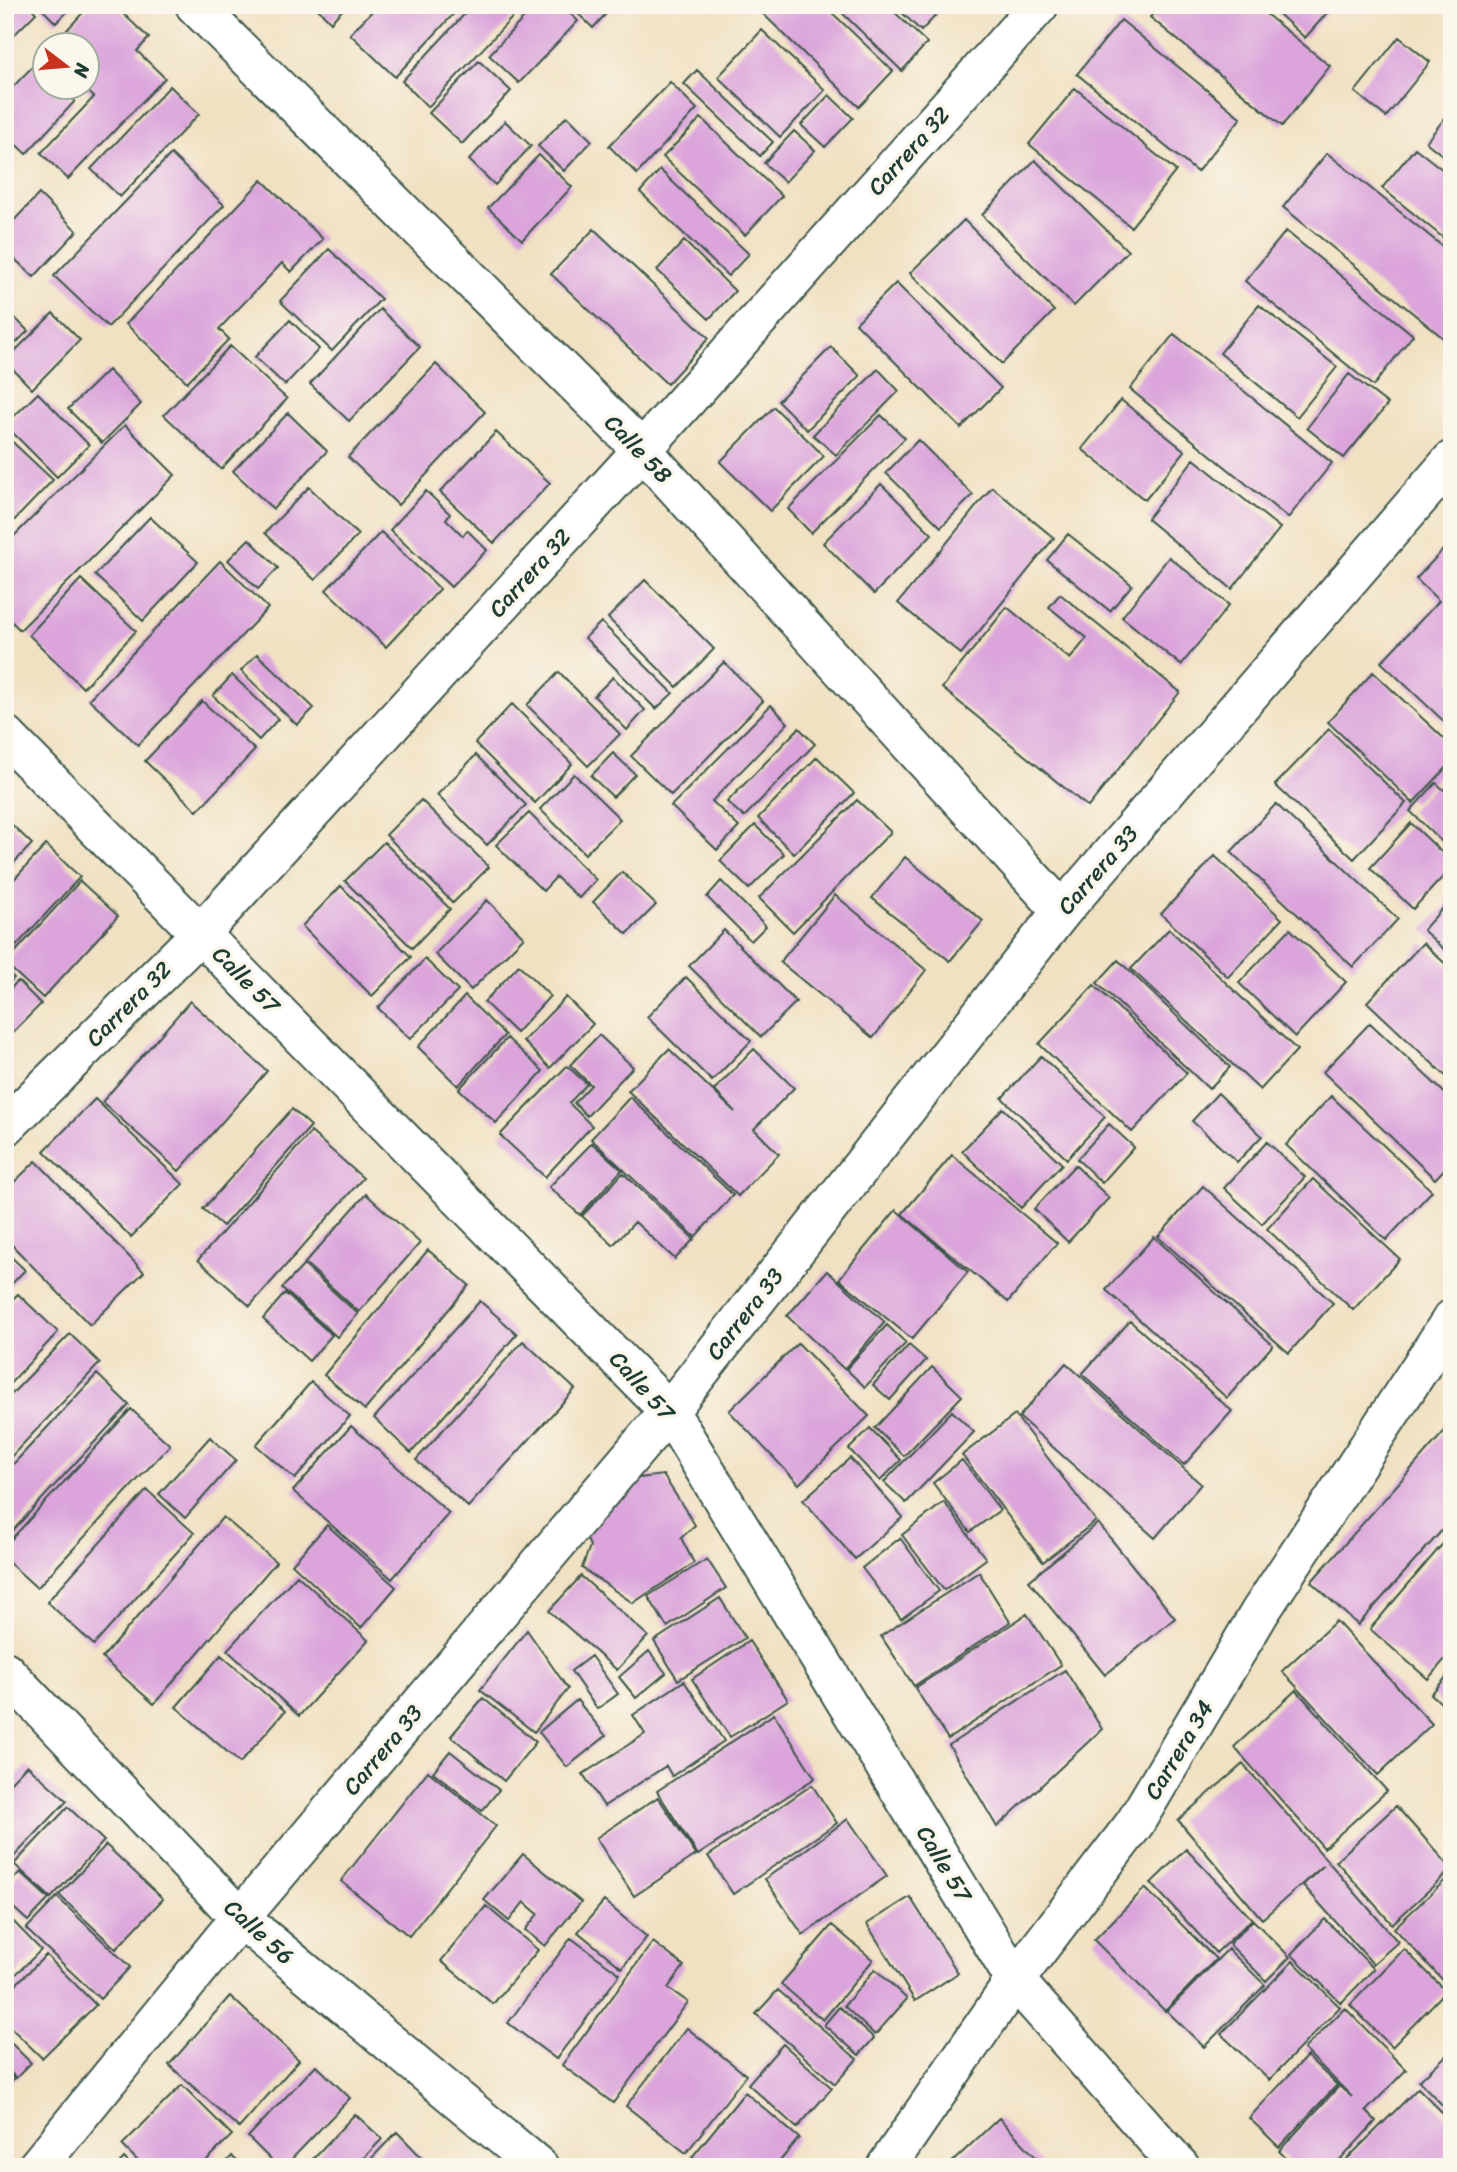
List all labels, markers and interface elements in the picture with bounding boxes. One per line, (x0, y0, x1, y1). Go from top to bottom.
north arrow (32, 32, 102, 102)
text: N (64, 59, 100, 82)
street label: Carrera 32 (857, 97, 961, 205)
street label: Calle 58 (594, 404, 682, 494)
street label: Carrera 32 (478, 519, 582, 627)
street label: Carrera 33 (1047, 815, 1149, 925)
street label: Calle 57 (202, 936, 292, 1026)
street label: Carrera 32 (76, 951, 182, 1057)
street label: Carrera 33 (695, 1258, 795, 1369)
street label: Calle 57 (599, 1341, 687, 1432)
street label: Carrera 34 (1133, 1692, 1225, 1808)
street label: Carrera 33 (332, 1695, 434, 1805)
street label: Calle 57 (905, 1817, 984, 1912)
street label: Calle 56 (214, 1889, 304, 1975)

